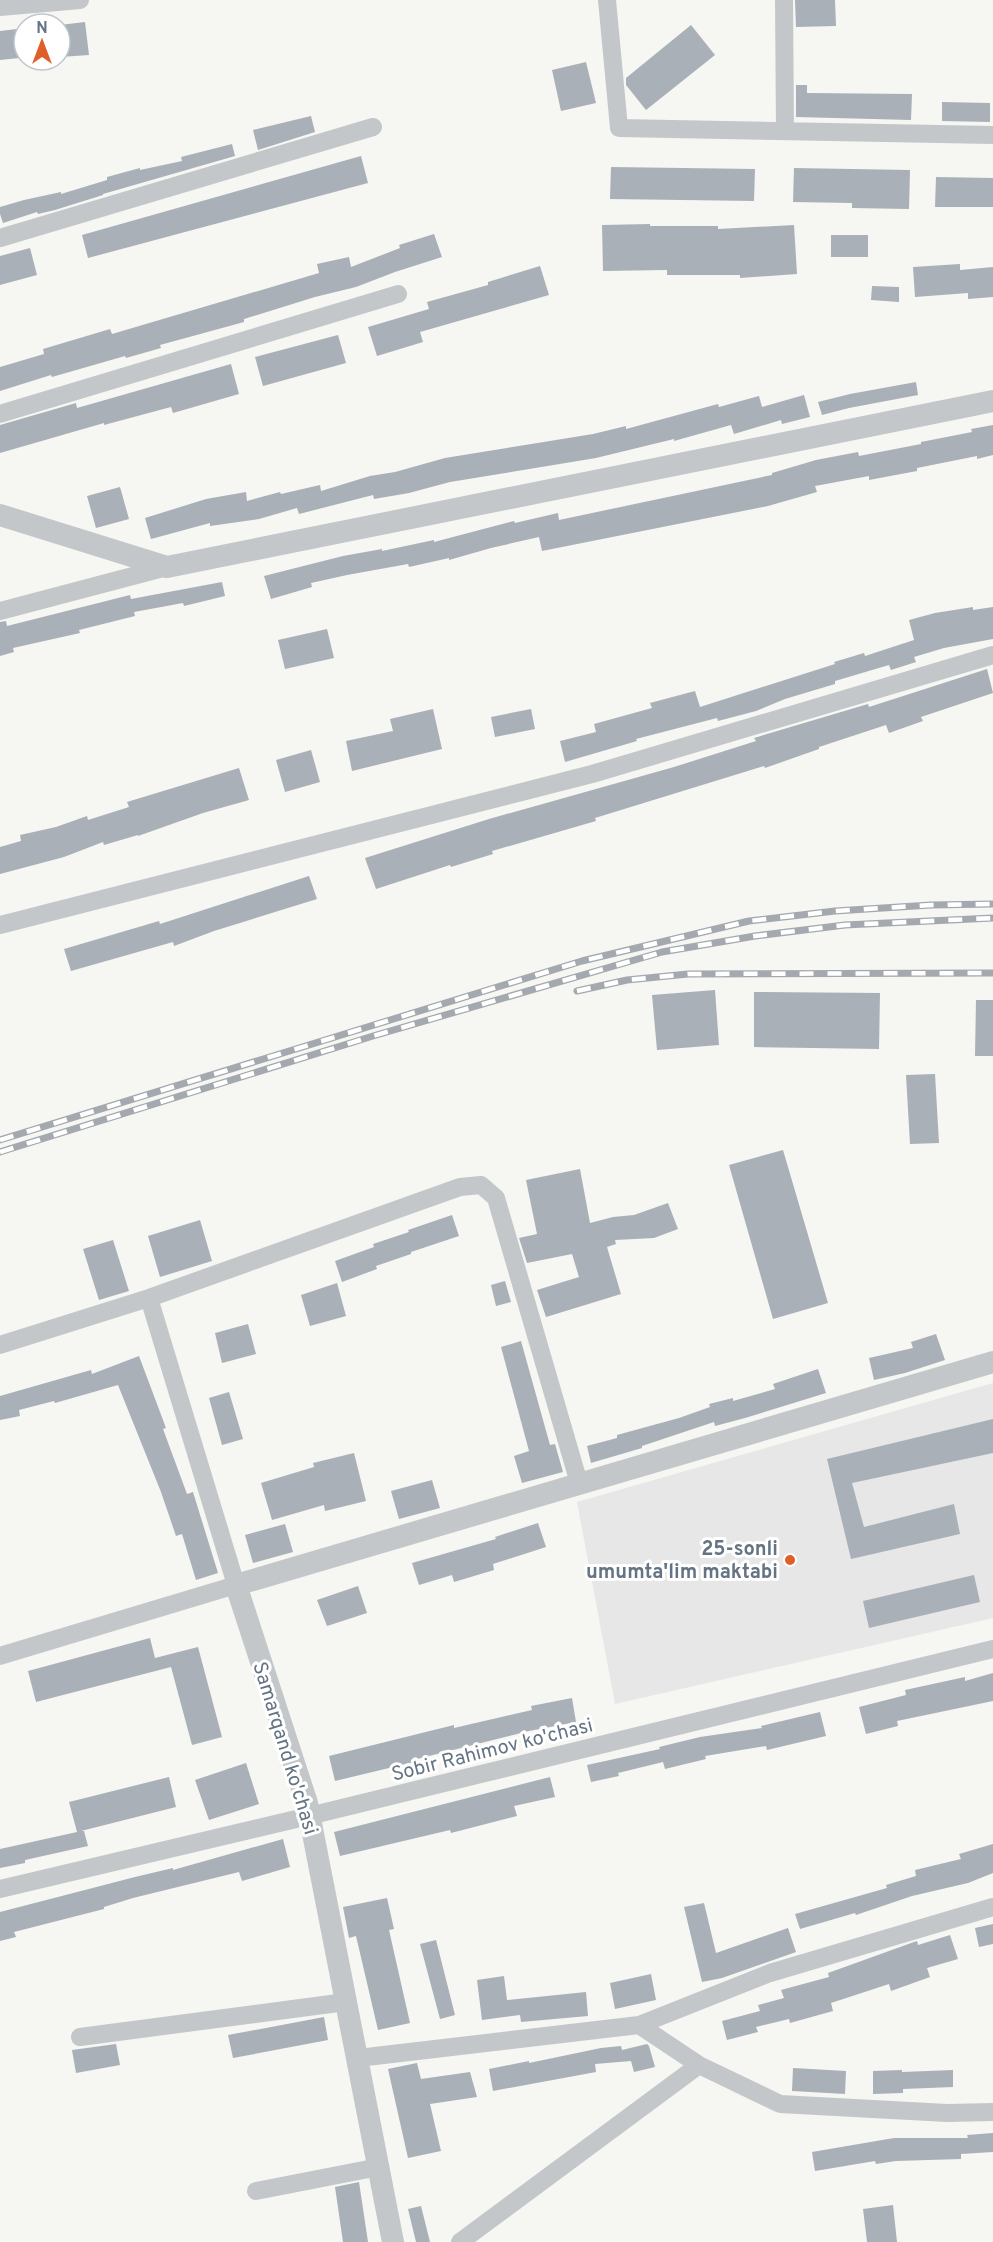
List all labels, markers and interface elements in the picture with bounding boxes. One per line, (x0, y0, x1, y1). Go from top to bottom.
north arrow (12, 12, 72, 72)
text: N (36, 19, 48, 39)
place label: 25-sonli umumta'lim maktabi (586, 1537, 778, 1586)
marker: 25-sonli umumta'lim maktabi (783, 1553, 797, 1567)
street label: Samarqand ko'chasi (245, 1659, 323, 1838)
street label: Sobir Rahimov ko'chasi (389, 1713, 596, 1789)

